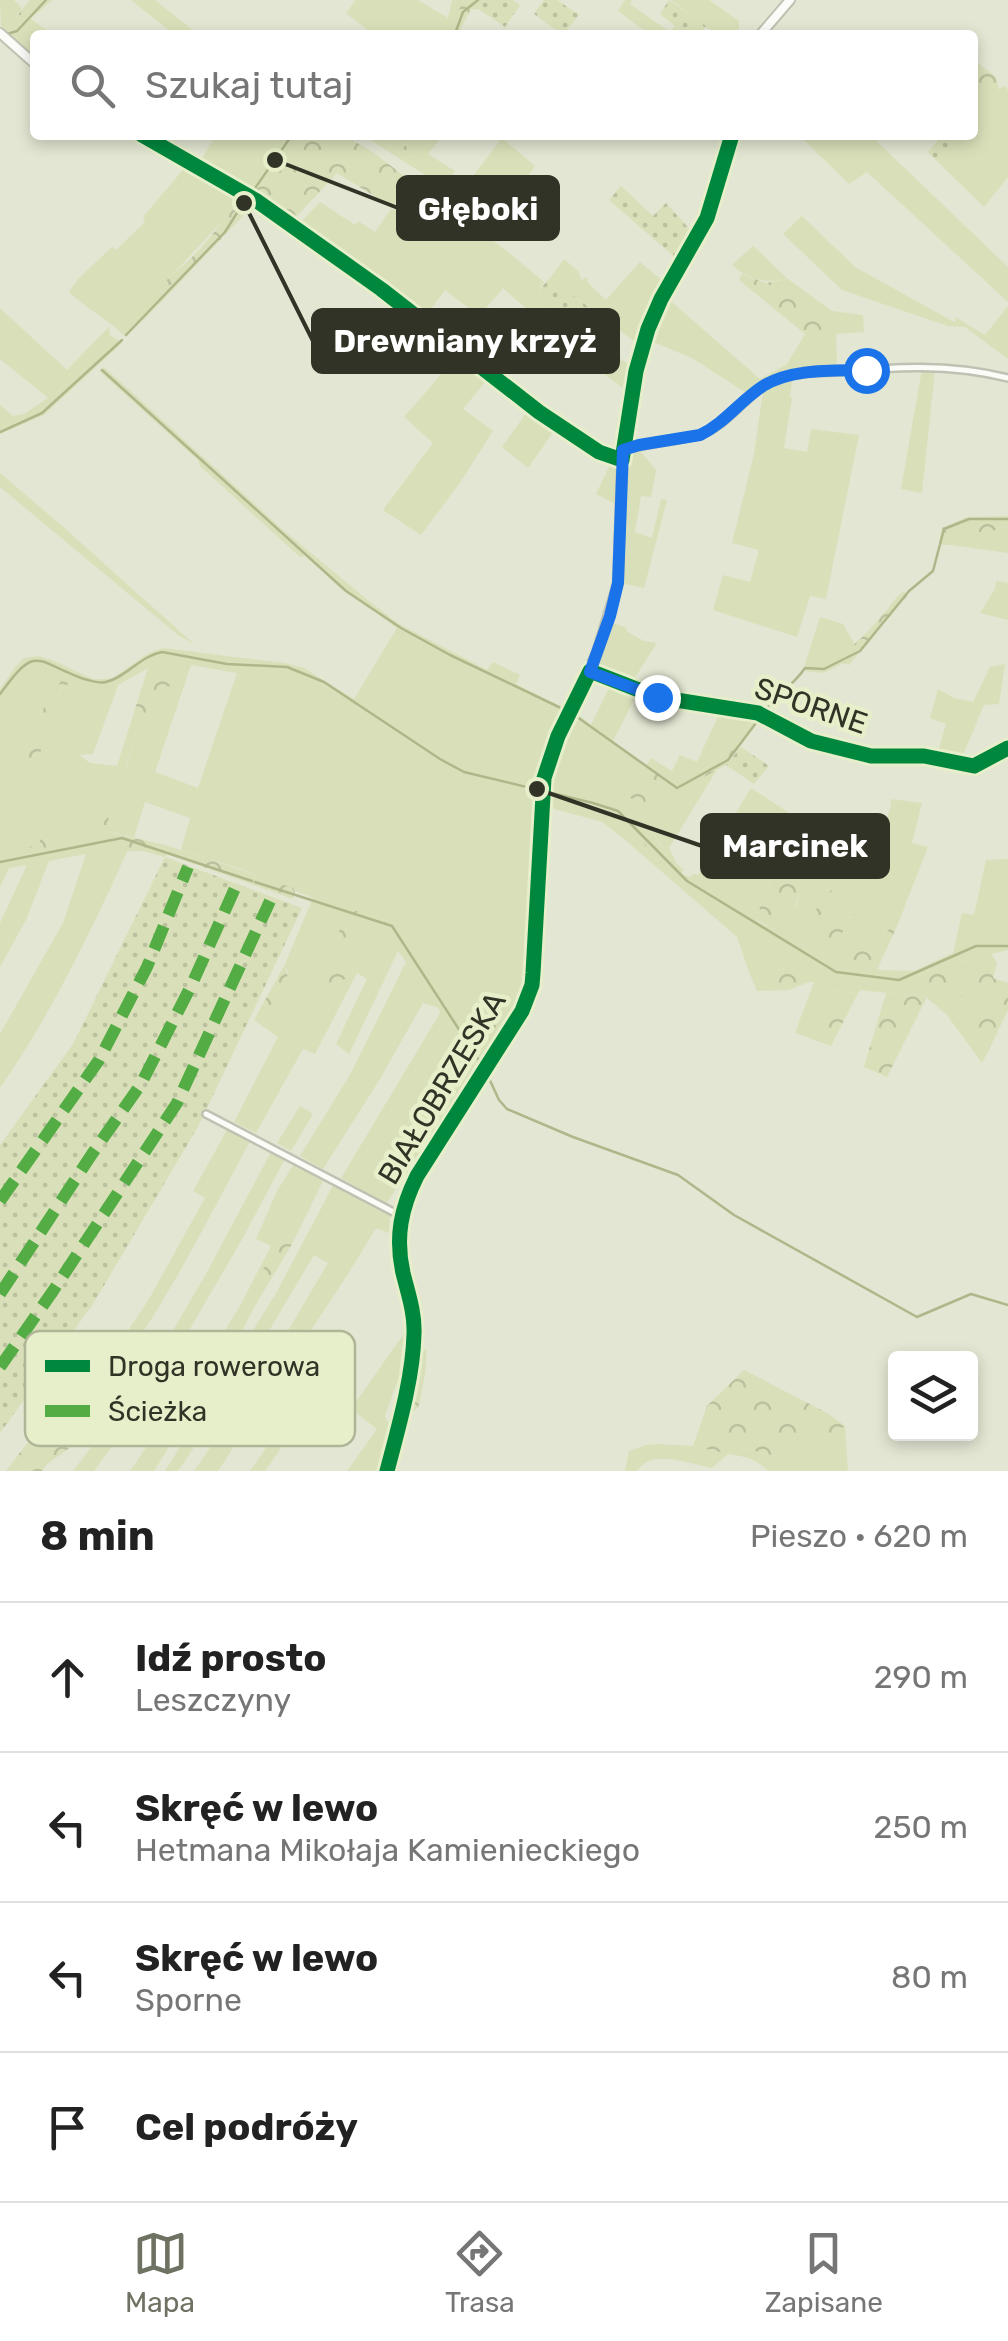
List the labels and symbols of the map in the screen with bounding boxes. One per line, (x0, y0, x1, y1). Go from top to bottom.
callout: Głęboki (398, 177, 558, 239)
text: Głęboki (418, 190, 538, 228)
callout: Drewniany krzyż (313, 310, 618, 372)
text: Drewniany krzyż (333, 322, 597, 360)
route start (844, 348, 890, 394)
street label: SPORNE (750, 670, 872, 742)
route end (635, 675, 681, 721)
callout: Marcinek (702, 815, 888, 877)
text: Marcinek (722, 827, 868, 865)
street label: BIAŁOBRZESKA (370, 985, 514, 1191)
legend (25, 1331, 355, 1446)
text: Droga rowerowa (108, 1350, 320, 1383)
text: Ścieżka (108, 1395, 207, 1428)

